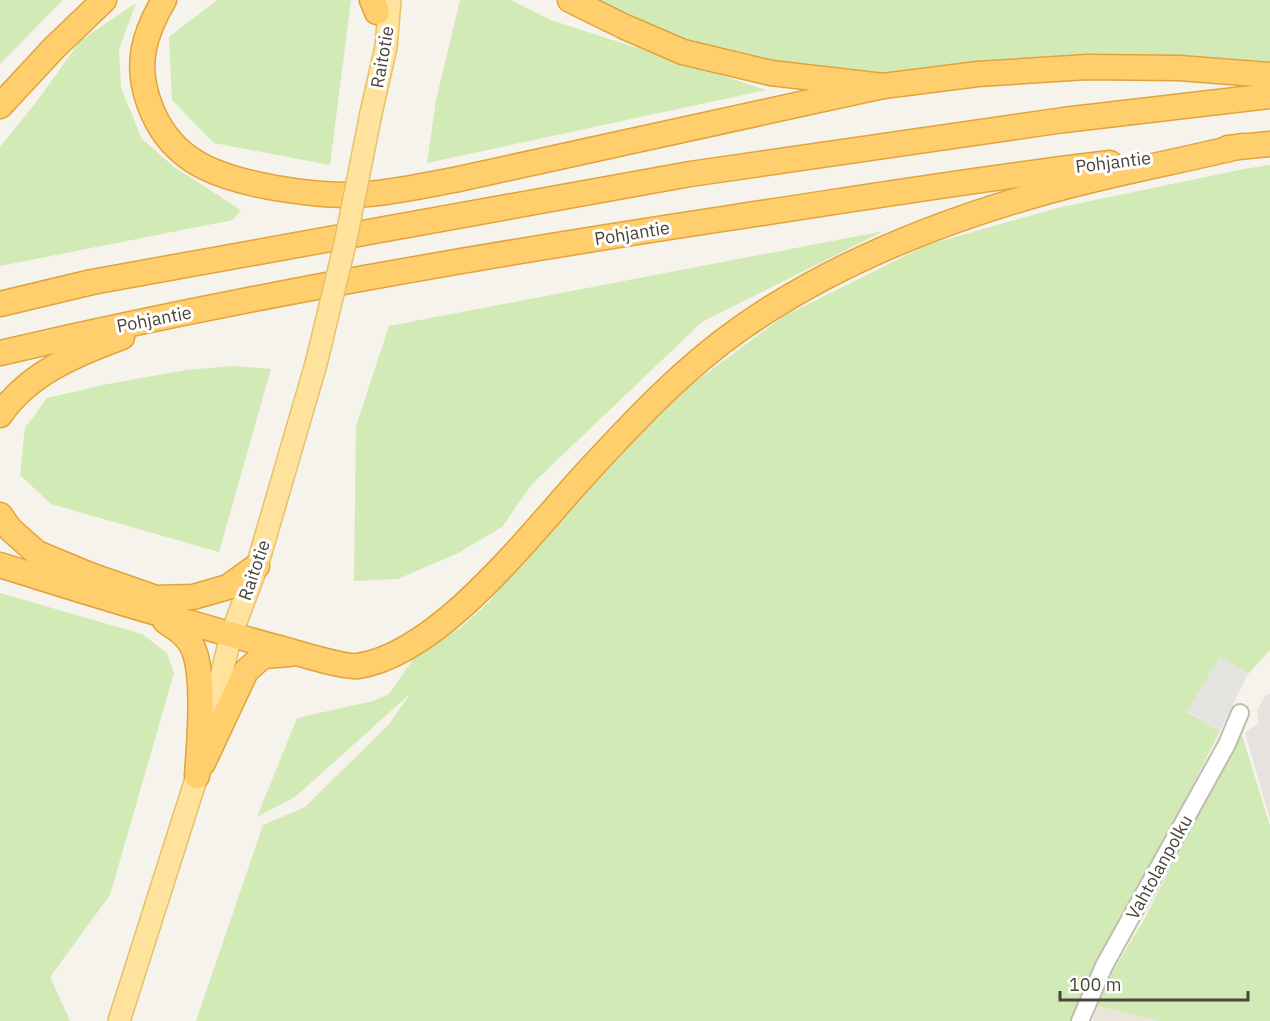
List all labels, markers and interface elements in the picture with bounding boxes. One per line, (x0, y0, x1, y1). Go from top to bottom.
street label: Raitotie (365, 24, 399, 90)
street label: Pohjantie (1074, 146, 1152, 178)
street label: Pohjantie (593, 216, 671, 250)
street label: Pohjantie (115, 300, 194, 338)
street label: Raitotie (233, 537, 275, 603)
street label: Vahtolanpolku (1121, 811, 1197, 923)
scale bar (1060, 964, 1248, 1002)
text: 100 m (1069, 973, 1121, 996)

